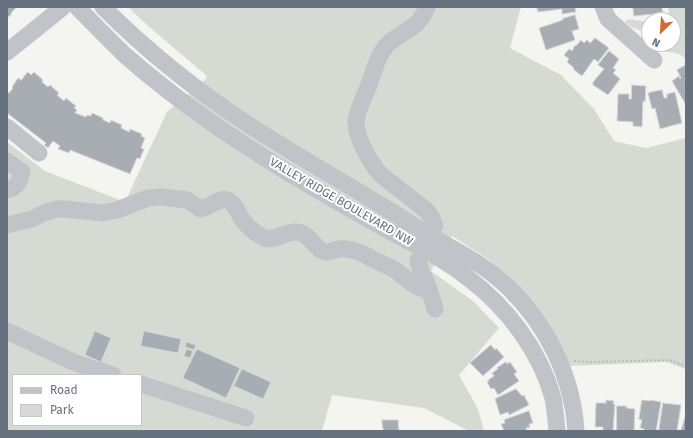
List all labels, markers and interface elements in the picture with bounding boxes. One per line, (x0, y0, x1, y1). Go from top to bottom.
north arrow (641, 12, 681, 52)
text: N (650, 35, 662, 50)
street label: VALLEY RIDGE BOULEVARD NW (267, 155, 415, 249)
legend (12, 374, 142, 426)
text: Road (50, 383, 78, 397)
text: Park (50, 403, 74, 417)

